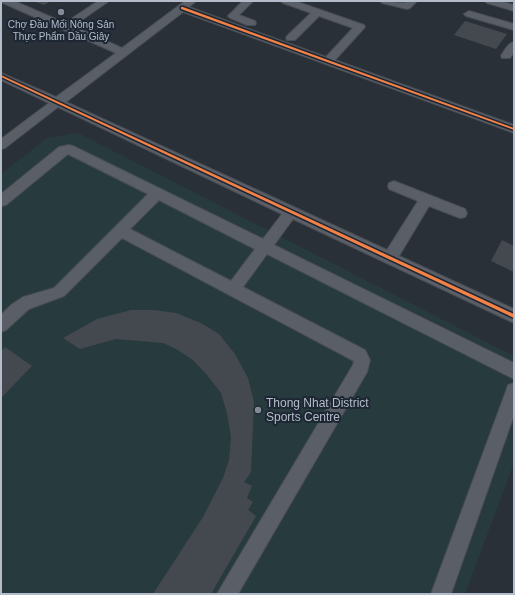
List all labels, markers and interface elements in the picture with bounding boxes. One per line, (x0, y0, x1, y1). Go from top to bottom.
marker: Chợ Đầu Mối Nông Sản Thực Phẩm Dầu Giây (56, 7, 66, 17)
place label: Chợ Đầu Mối Nông Sản Thực Phẩm Dầu Giây (8, 19, 114, 42)
place label: Thong Nhat District Sports Centre (266, 396, 369, 424)
marker: Thong Nhat District Sports Centre (253, 405, 263, 415)

